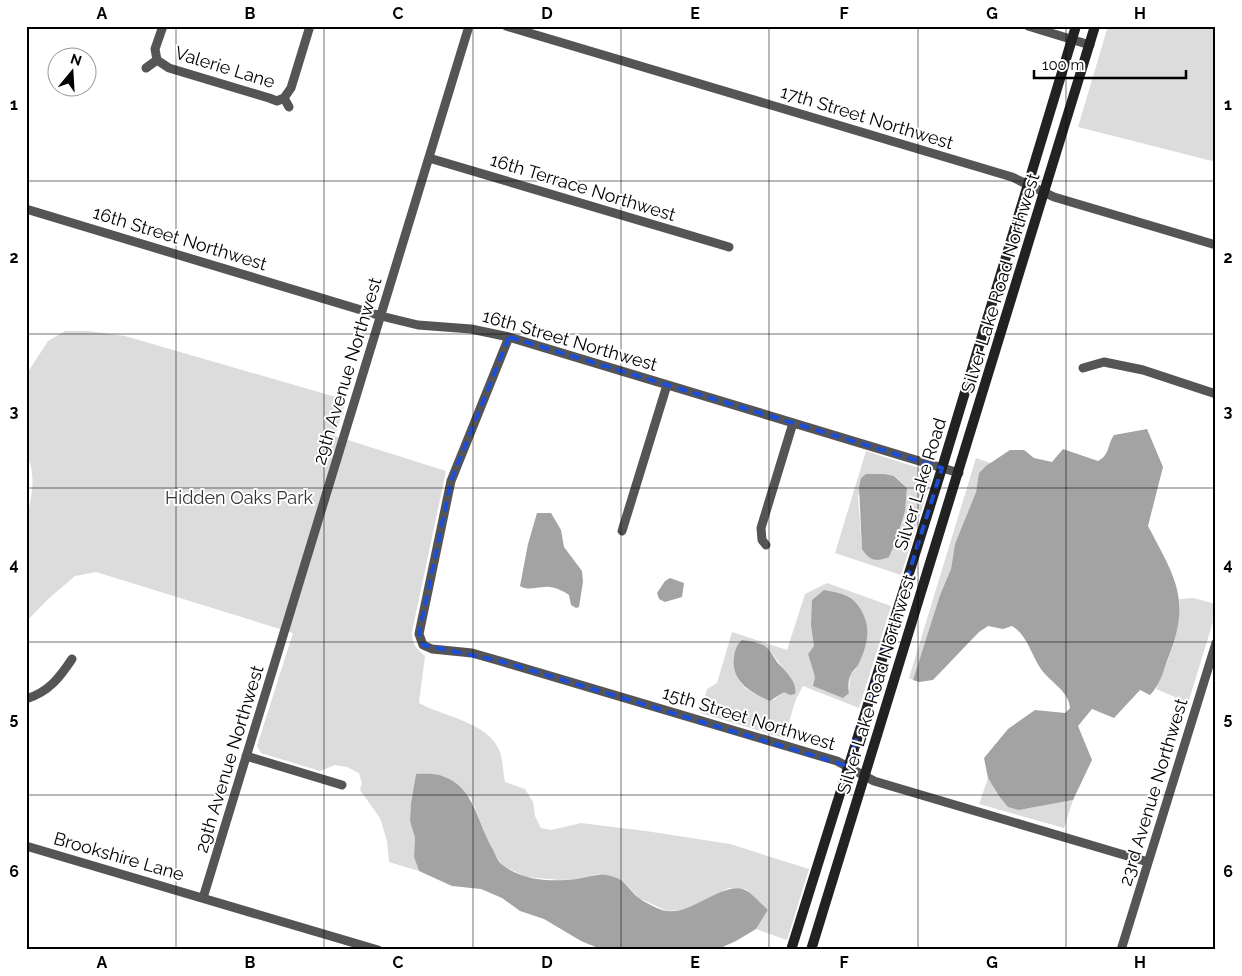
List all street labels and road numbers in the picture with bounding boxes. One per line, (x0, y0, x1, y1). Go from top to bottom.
street label: Valerie Lane (173, 42, 278, 92)
street label: 17th Street Northwest (778, 81, 956, 153)
street label: 16th Terrace Northwest (488, 149, 678, 225)
street label: Silver Lake Road Northwest (957, 171, 1043, 395)
street label: 16th Street Northwest (90, 202, 270, 274)
street label: 29th Avenue Northwest (308, 275, 386, 467)
street label: 16th Street Northwest (480, 305, 660, 375)
street label: Silver Lake Road (890, 415, 950, 553)
street label: Silver Lake Road Northwest (833, 572, 919, 796)
street label: 29th Avenue Northwest (190, 663, 268, 855)
street label: 15th Street Northwest (660, 682, 838, 754)
street label: 23rd Avenue Northwest (1114, 696, 1192, 888)
street label: Brookshire Lane (51, 827, 187, 885)

